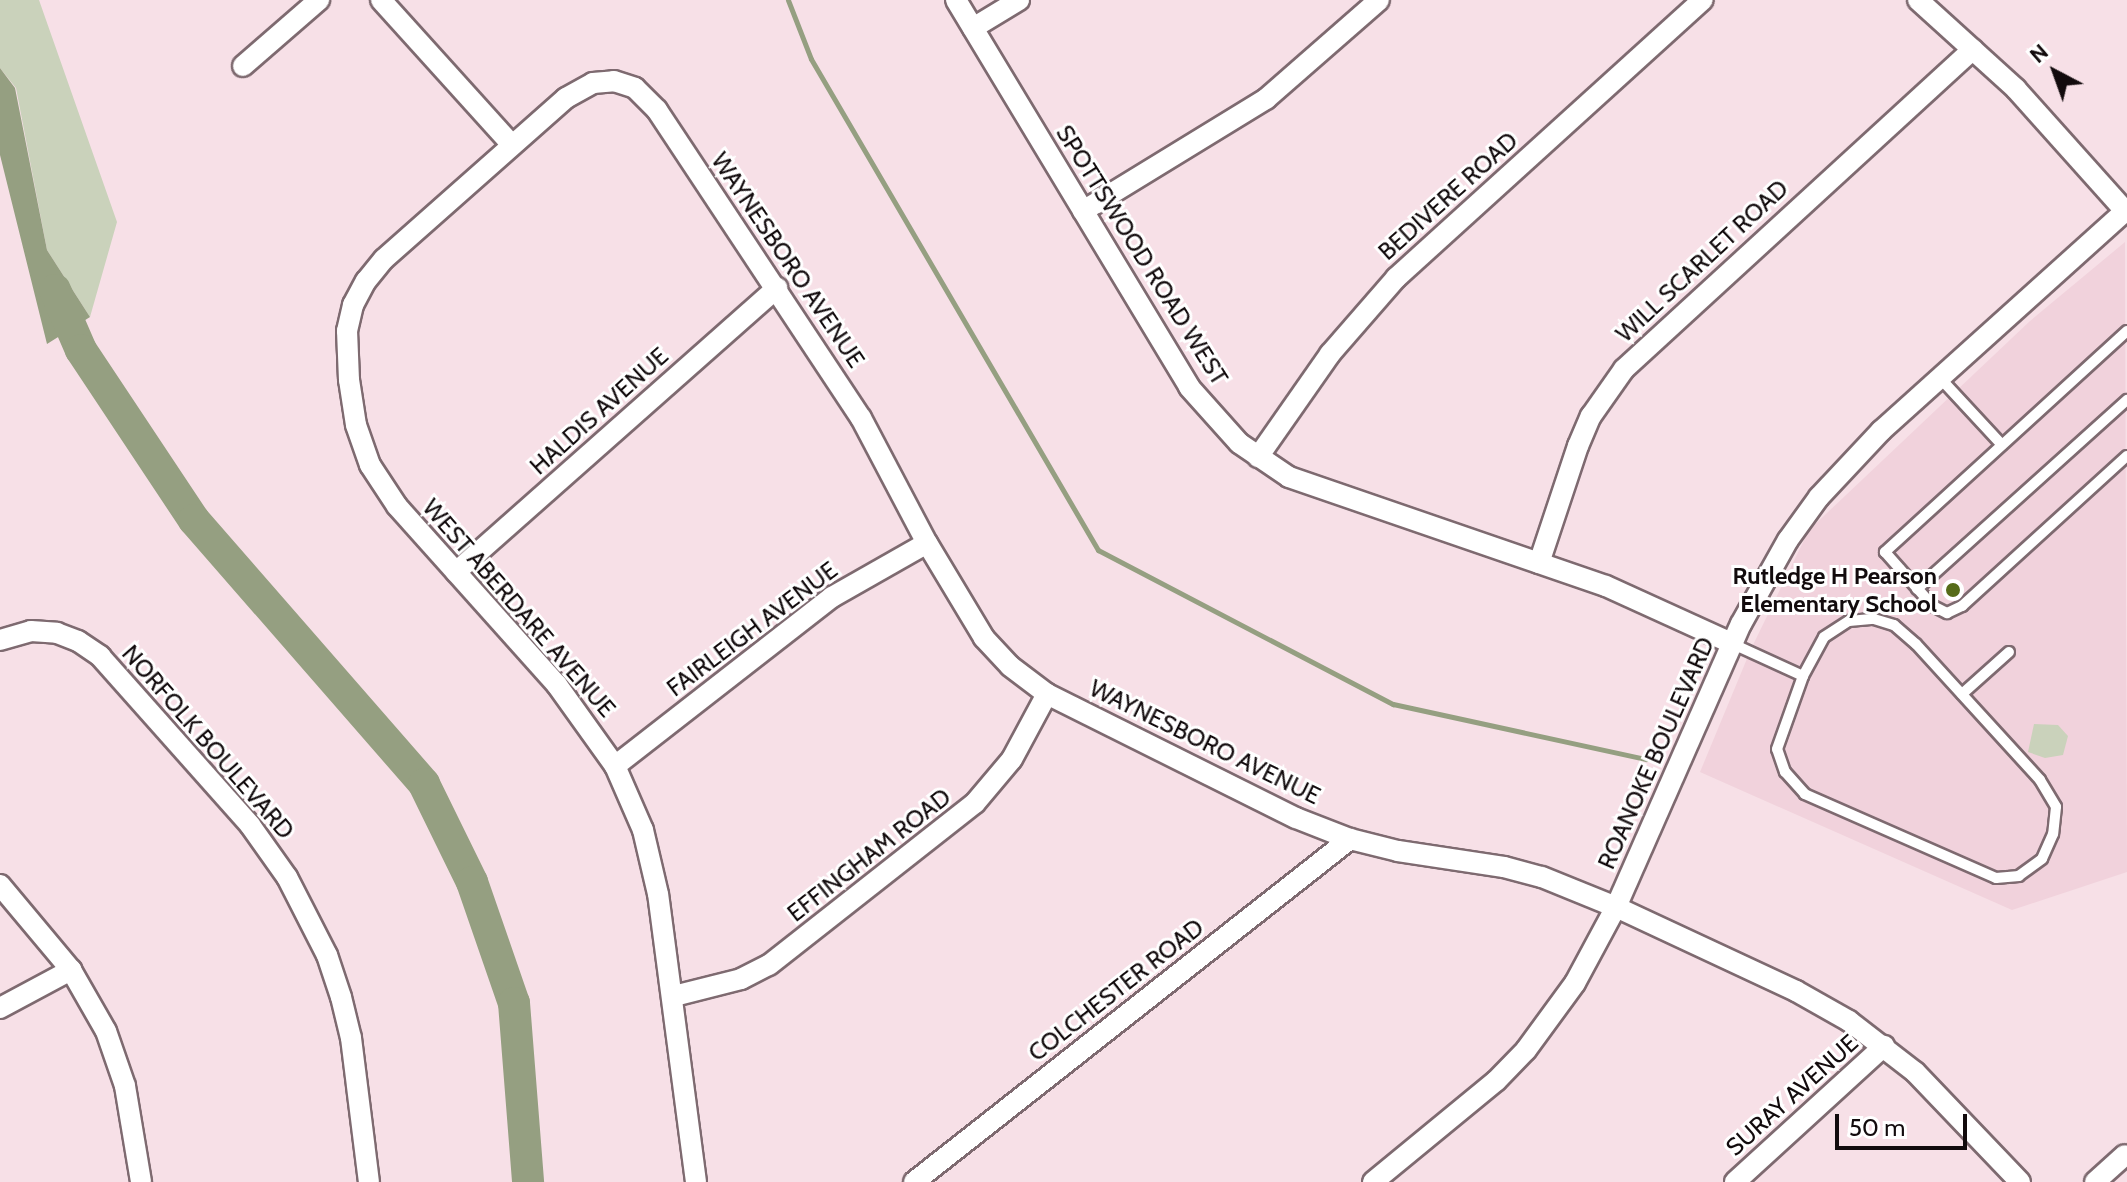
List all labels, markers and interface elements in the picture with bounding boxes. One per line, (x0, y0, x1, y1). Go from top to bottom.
north arrow (2015, 32, 2095, 112)
text: N (2024, 38, 2054, 69)
street label: SPOTTSWOOD ROAD WEST (1050, 120, 1234, 390)
street label: BEDIVERE ROAD (1373, 126, 1523, 266)
street label: WAYNESBORO AVENUE (705, 147, 871, 373)
street label: WILL SCARLET ROAD (1610, 174, 1794, 348)
street label: HALDIS AVENUE (524, 341, 674, 481)
street label: WEST ABERDARE AVENUE (417, 493, 621, 723)
street label: FAIRLEIGH AVENUE (661, 556, 843, 702)
place label: Rutledge H Pearson Elementary School (1733, 562, 1937, 618)
marker: Rutledge H Pearson Elementary School (1944, 581, 1962, 599)
street label: ROANOKE BOULEVARD (1592, 633, 1720, 873)
street label: NORFOLK BOULEVARD (116, 639, 300, 845)
street label: WAYNESBORO AVENUE (1085, 674, 1325, 810)
street label: EFFINGHAM ROAD (782, 782, 956, 928)
street label: COLCHESTER ROAD (1023, 913, 1209, 1067)
street label: SURAY AVENUE (1720, 1028, 1864, 1162)
scale bar (1839, 1098, 1971, 1148)
text: 50 m (1849, 1113, 1905, 1142)

